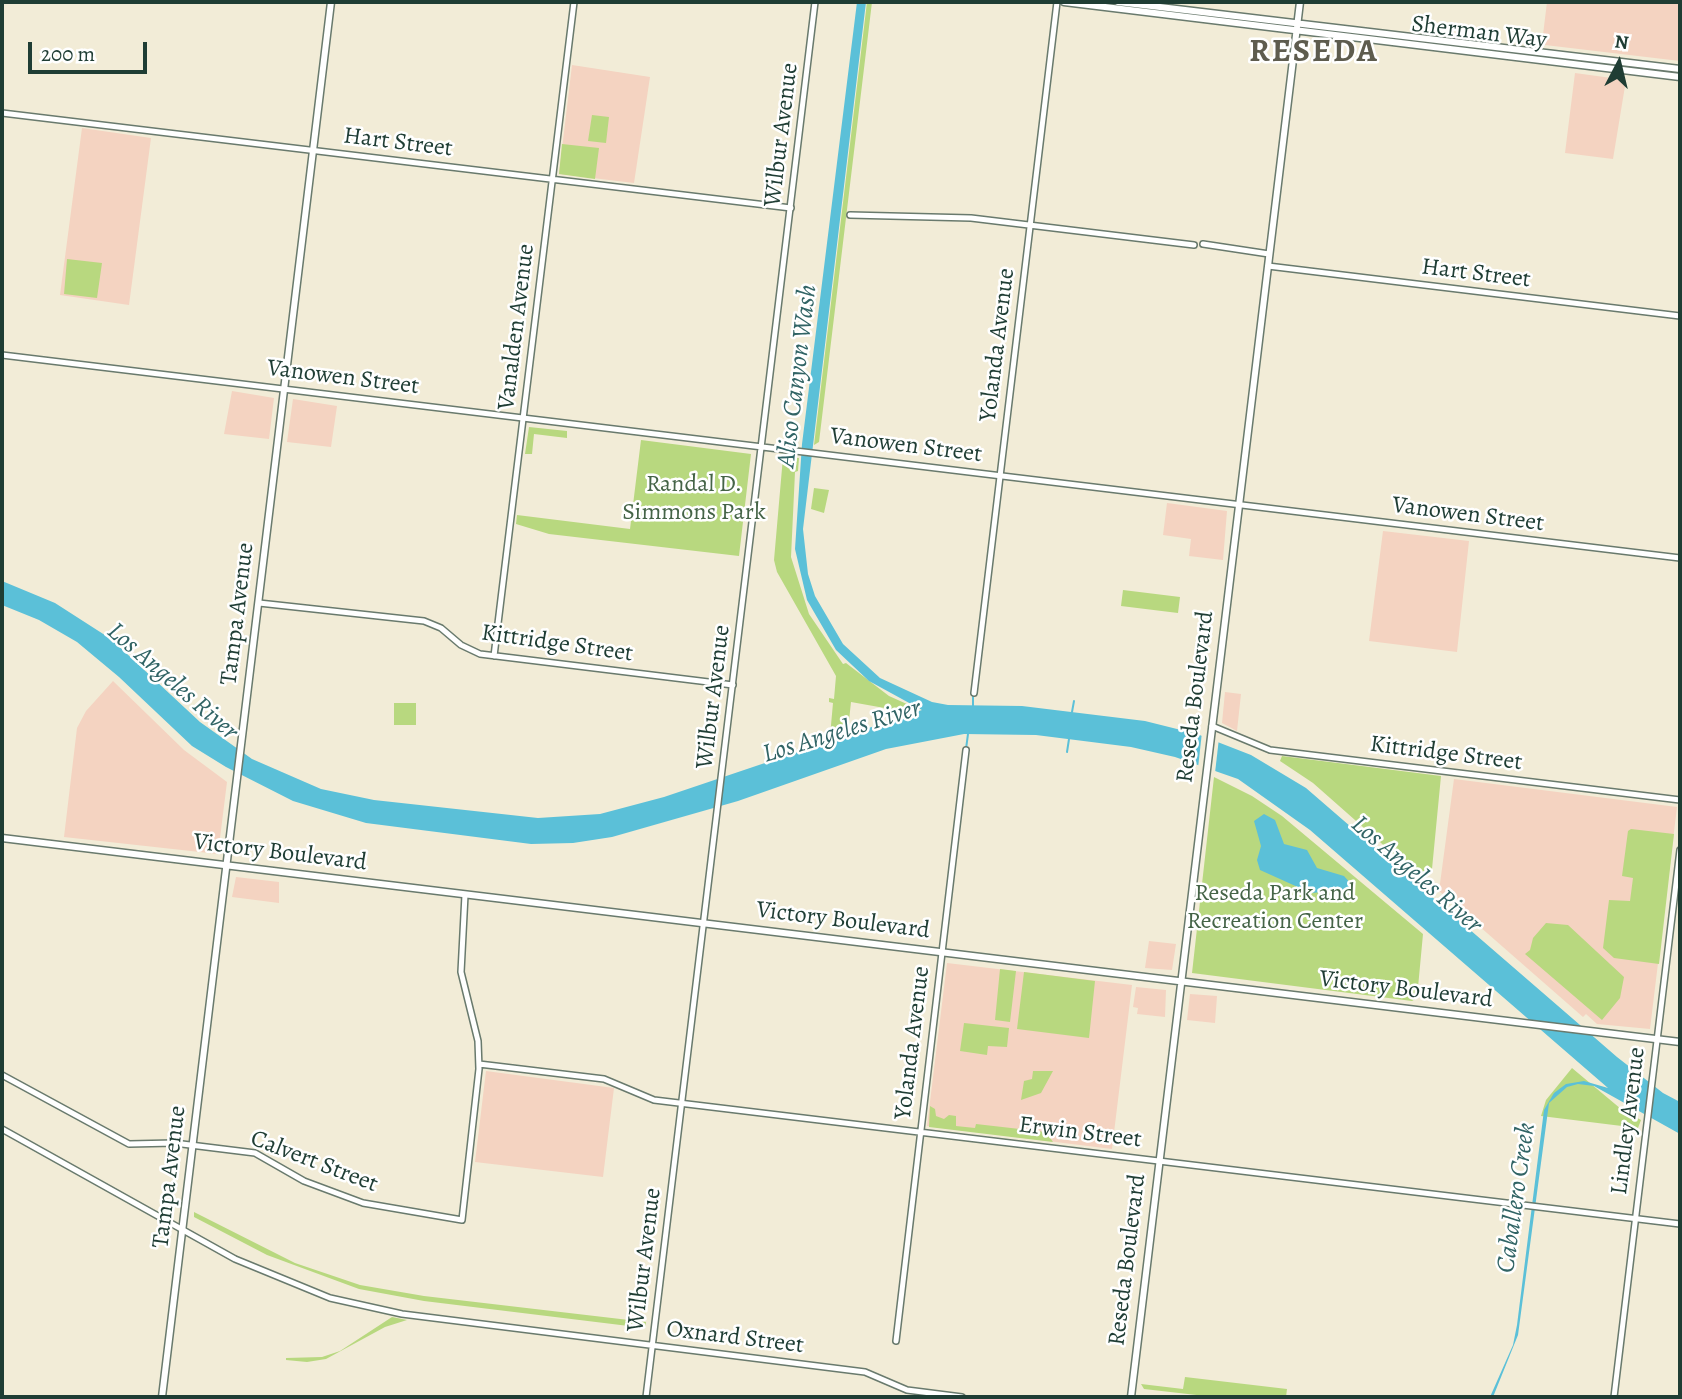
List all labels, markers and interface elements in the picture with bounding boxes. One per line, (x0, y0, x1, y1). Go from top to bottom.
street label: Sherman Way (1410, 10, 1548, 56)
scale bar (32, 28, 150, 72)
north arrow (1584, 28, 1654, 98)
text: N (1613, 28, 1630, 56)
district label: RESEDA (1250, 34, 1378, 72)
text: 200 m (41, 40, 95, 68)
street label: Wilbur Avenue (759, 61, 805, 209)
street label: Hart Street (342, 122, 454, 164)
street label: Vanalden Avenue (493, 242, 541, 412)
street label: Hart Street (1420, 253, 1532, 295)
street label: Yolanda Avenue (974, 267, 1022, 423)
water label: Aliso Canyon Wash (771, 283, 825, 469)
street label: Vanowen Street (265, 354, 421, 402)
street label: Vanowen Street (828, 422, 984, 470)
park label: Randal D. Simmons Park (622, 471, 766, 527)
street label: Vanowen Street (1390, 491, 1546, 539)
street label: Tampa Avenue (215, 541, 261, 687)
street label: Reseda Boulevard (1171, 609, 1221, 785)
water label: Los Angeles River (100, 616, 244, 748)
street label: Kittridge Street (479, 619, 635, 669)
street label: Wilbur Avenue (691, 623, 737, 771)
water label: Los Angeles River (759, 693, 925, 771)
street label: Kittridge Street (1368, 730, 1524, 778)
water label: Los Angeles River (1344, 809, 1488, 941)
street label: Victory Boulevard (192, 828, 368, 878)
park label: Reseda Park and Recreation Center (1187, 880, 1363, 936)
street label: Victory Boulevard (755, 896, 931, 946)
street label: Yolanda Avenue (889, 965, 937, 1121)
street label: Victory Boulevard (1318, 965, 1494, 1015)
street label: Lindley Avenue (1606, 1046, 1652, 1196)
street label: Tampa Avenue (147, 1104, 193, 1250)
street label: Erwin Street (1017, 1111, 1143, 1155)
water label: Caballero Creek (1491, 1121, 1543, 1275)
street label: Calvert Street (246, 1125, 382, 1199)
street label: Reseda Boulevard (1103, 1172, 1153, 1348)
street label: Wilbur Avenue (622, 1186, 668, 1334)
street label: Oxnard Street (665, 1315, 805, 1361)

